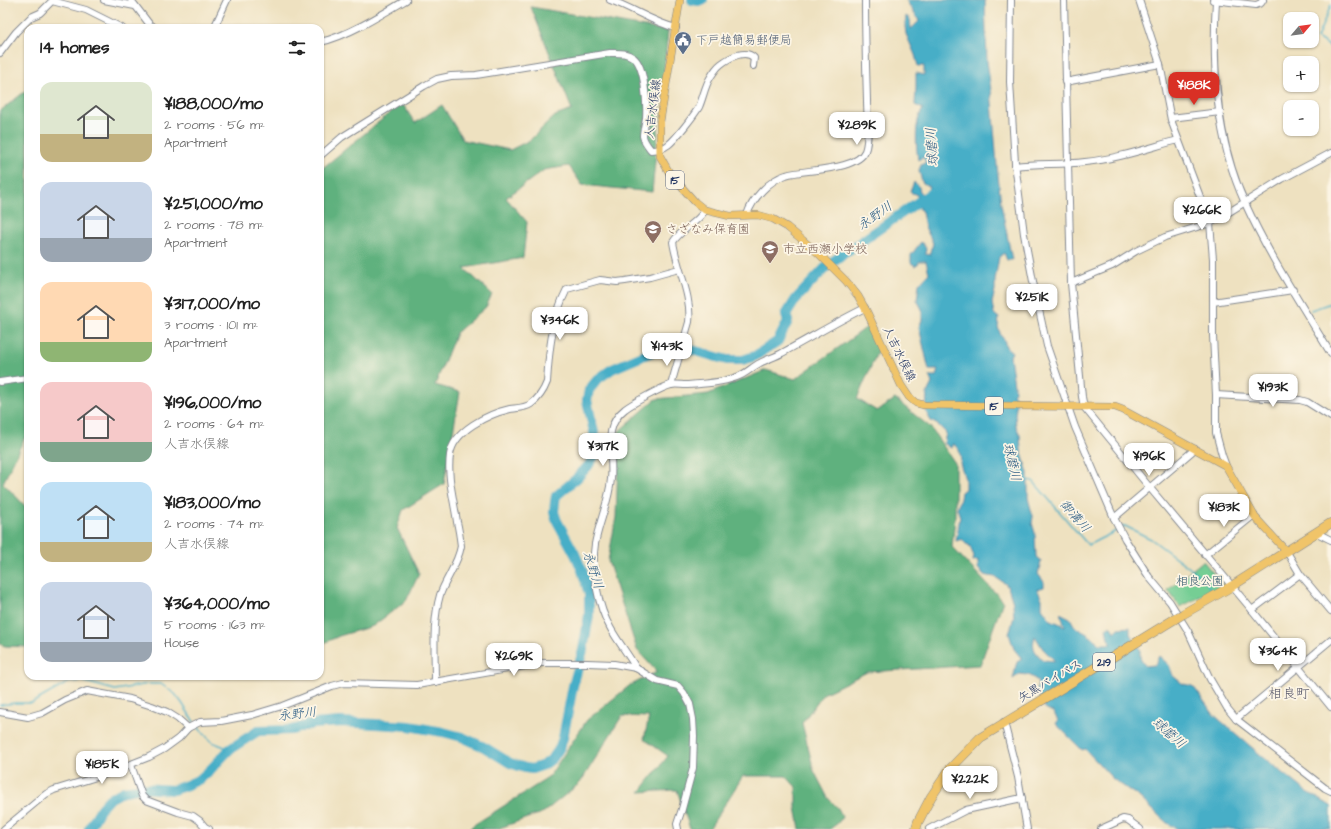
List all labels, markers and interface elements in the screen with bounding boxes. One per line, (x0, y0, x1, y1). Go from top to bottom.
north arrow (1283, 12, 1319, 48)
map controls (1283, 12, 1319, 136)
public building icon: 下戸越簡易郵便局 (673, 30, 693, 55)
place label: 下戸越簡易郵便局 (696, 32, 792, 49)
text: 14 homes (40, 36, 110, 60)
icon: filters (286, 37, 308, 59)
button: + (1283, 56, 1319, 92)
pin: ¥188K (1166, 72, 1222, 106)
text: ¥188K (1177, 76, 1211, 94)
street label: 人吉水俣線 (641, 78, 665, 140)
text: ¥188,000/mo (164, 92, 263, 116)
icon: home (72, 98, 120, 146)
button: − (1283, 100, 1319, 136)
pin: ¥289K (829, 112, 885, 146)
text: 2 rooms · 56 m² (164, 116, 265, 134)
text: ¥289K (838, 116, 876, 134)
water label: 球磨川 (922, 127, 942, 167)
text: Apartment (164, 134, 228, 152)
road number: 15 (666, 171, 684, 189)
text: ¥251,000/mo (164, 192, 263, 216)
water label: 永野川 (854, 197, 896, 235)
pin: ¥266K (1174, 197, 1230, 231)
icon: home (72, 198, 120, 246)
text: ¥266K (1183, 201, 1221, 219)
text: 2 rooms · 78 m² (164, 216, 264, 234)
school or university icon: さざなみ保育園 (643, 219, 663, 244)
place label: さざなみ保育園 (666, 221, 750, 238)
text: Apartment (164, 234, 228, 252)
school or university icon: 市立西瀬小学校 (760, 239, 780, 264)
place label: 市立西瀬小学校 (783, 241, 867, 258)
pin: ¥251K (1004, 284, 1060, 318)
text: ¥251K (1015, 288, 1049, 306)
text: ¥317,000/mo (164, 292, 260, 316)
icon: home (72, 298, 120, 346)
pin: ¥346K (532, 307, 588, 341)
text: ¥346K (541, 311, 579, 329)
text: 3 rooms · 101 m² (164, 316, 258, 334)
street label: 人吉水俣線 (878, 323, 920, 385)
pin: ¥143K (639, 333, 695, 367)
text: Apartment (164, 334, 228, 352)
text: ¥143K (651, 337, 683, 355)
pin: ¥193K (1245, 374, 1301, 408)
text: ¥193K (1258, 378, 1288, 396)
text: ¥196,000/mo (164, 391, 261, 415)
road number: 15 (985, 397, 1003, 415)
icon: home (72, 398, 120, 446)
text: 2 rooms · 64 m² (164, 415, 265, 433)
pin: ¥317K (575, 433, 631, 467)
text: 人吉水俣線 (164, 435, 229, 453)
text: ¥317K (587, 437, 619, 455)
water label: 球磨川 (999, 441, 1025, 483)
pin: ¥196K (1121, 443, 1177, 477)
text: ¥196K (1133, 447, 1165, 465)
text: ¥183,000/mo (164, 491, 261, 515)
pin: ¥183K (1196, 494, 1252, 528)
water label: 御溝川 (1055, 495, 1095, 537)
icon: home (72, 498, 120, 546)
text: ¥183K (1208, 498, 1240, 516)
text: 2 rooms · 74 m² (164, 515, 264, 533)
text: 人吉水俣線 (164, 535, 229, 553)
water label: 永野川 (578, 549, 608, 591)
park label: 相良公園 (1176, 573, 1224, 590)
text: ¥364,000/mo (164, 592, 270, 616)
icon: home (72, 598, 120, 646)
text: 5 rooms · 163 m² (164, 616, 266, 634)
text: House (164, 634, 199, 652)
pin: ¥364K (1250, 638, 1306, 672)
text: ¥364K (1259, 642, 1297, 660)
pin: ¥269K (486, 643, 542, 677)
text: ¥269K (495, 647, 533, 665)
road number: 219 (1093, 653, 1115, 671)
street label: 矢黒バイパス (1015, 655, 1085, 707)
district label: 相良町 (1268, 684, 1310, 704)
water label: 永野川 (277, 703, 317, 725)
water label: 球磨川 (1148, 713, 1190, 753)
pin: ¥185K (74, 751, 130, 785)
text: ¥185K (85, 755, 119, 773)
pin: ¥222K (942, 766, 998, 800)
text: ¥222K (951, 770, 989, 788)

